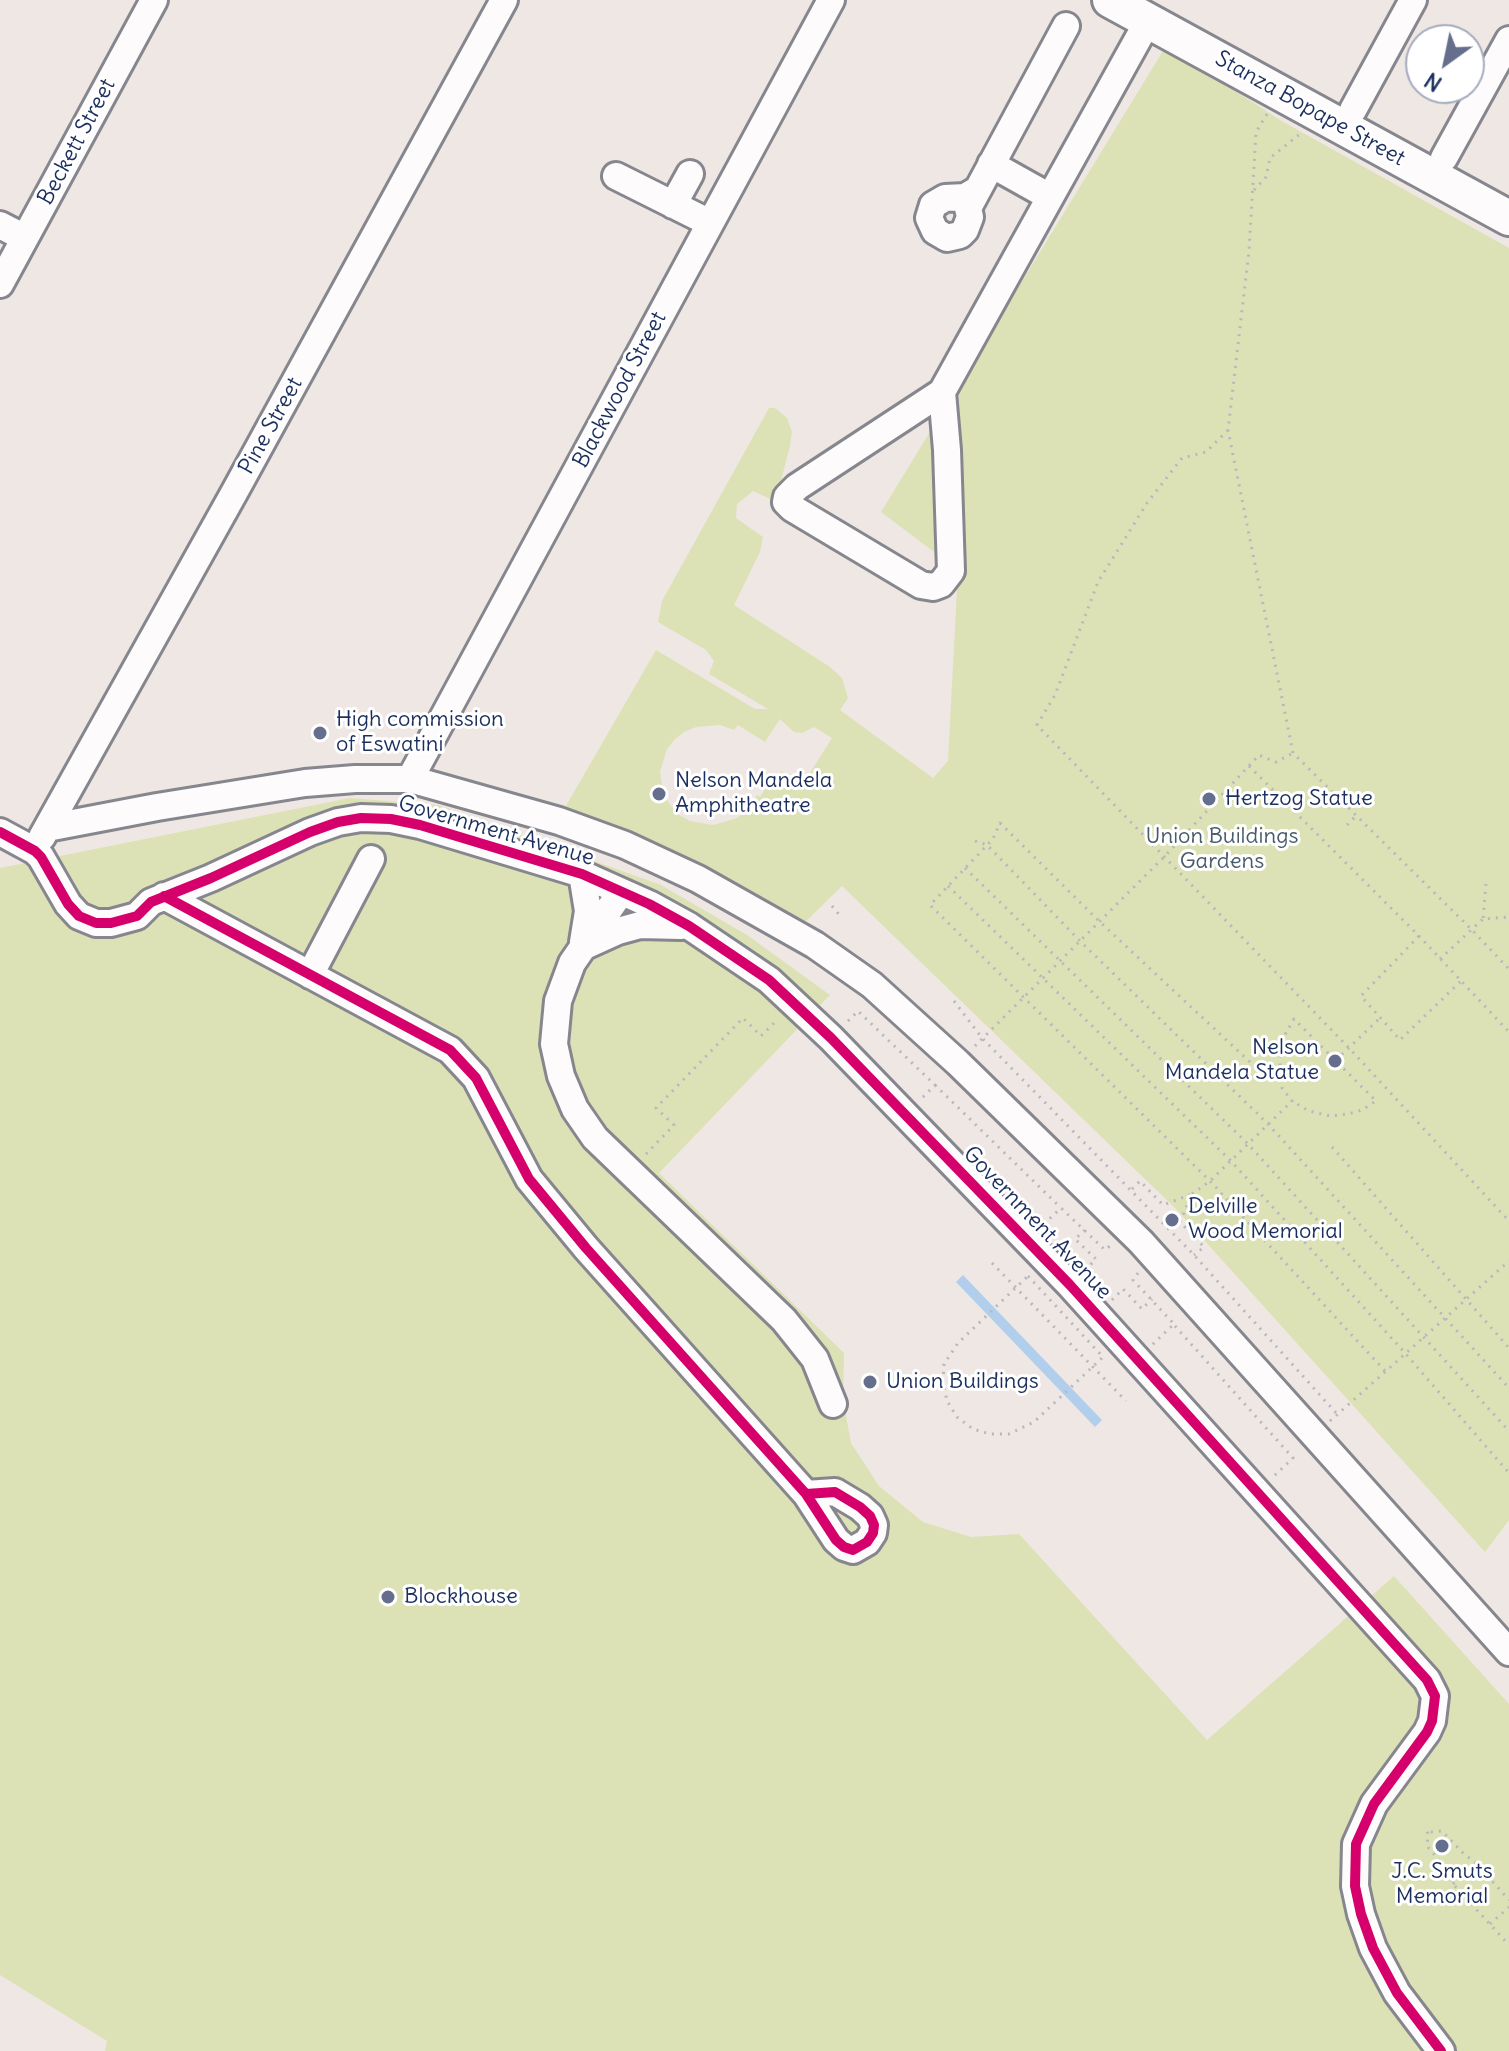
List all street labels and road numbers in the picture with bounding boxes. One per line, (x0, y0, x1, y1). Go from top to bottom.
street label: Stanza Bopape Street (1210, 46, 1410, 172)
street label: Beckett Street (33, 74, 121, 210)
street label: Blackwood Street (568, 307, 672, 473)
street label: Pine Street (234, 373, 308, 479)
street label: Government Avenue (395, 790, 597, 872)
street label: Government Avenue (957, 1141, 1117, 1305)

